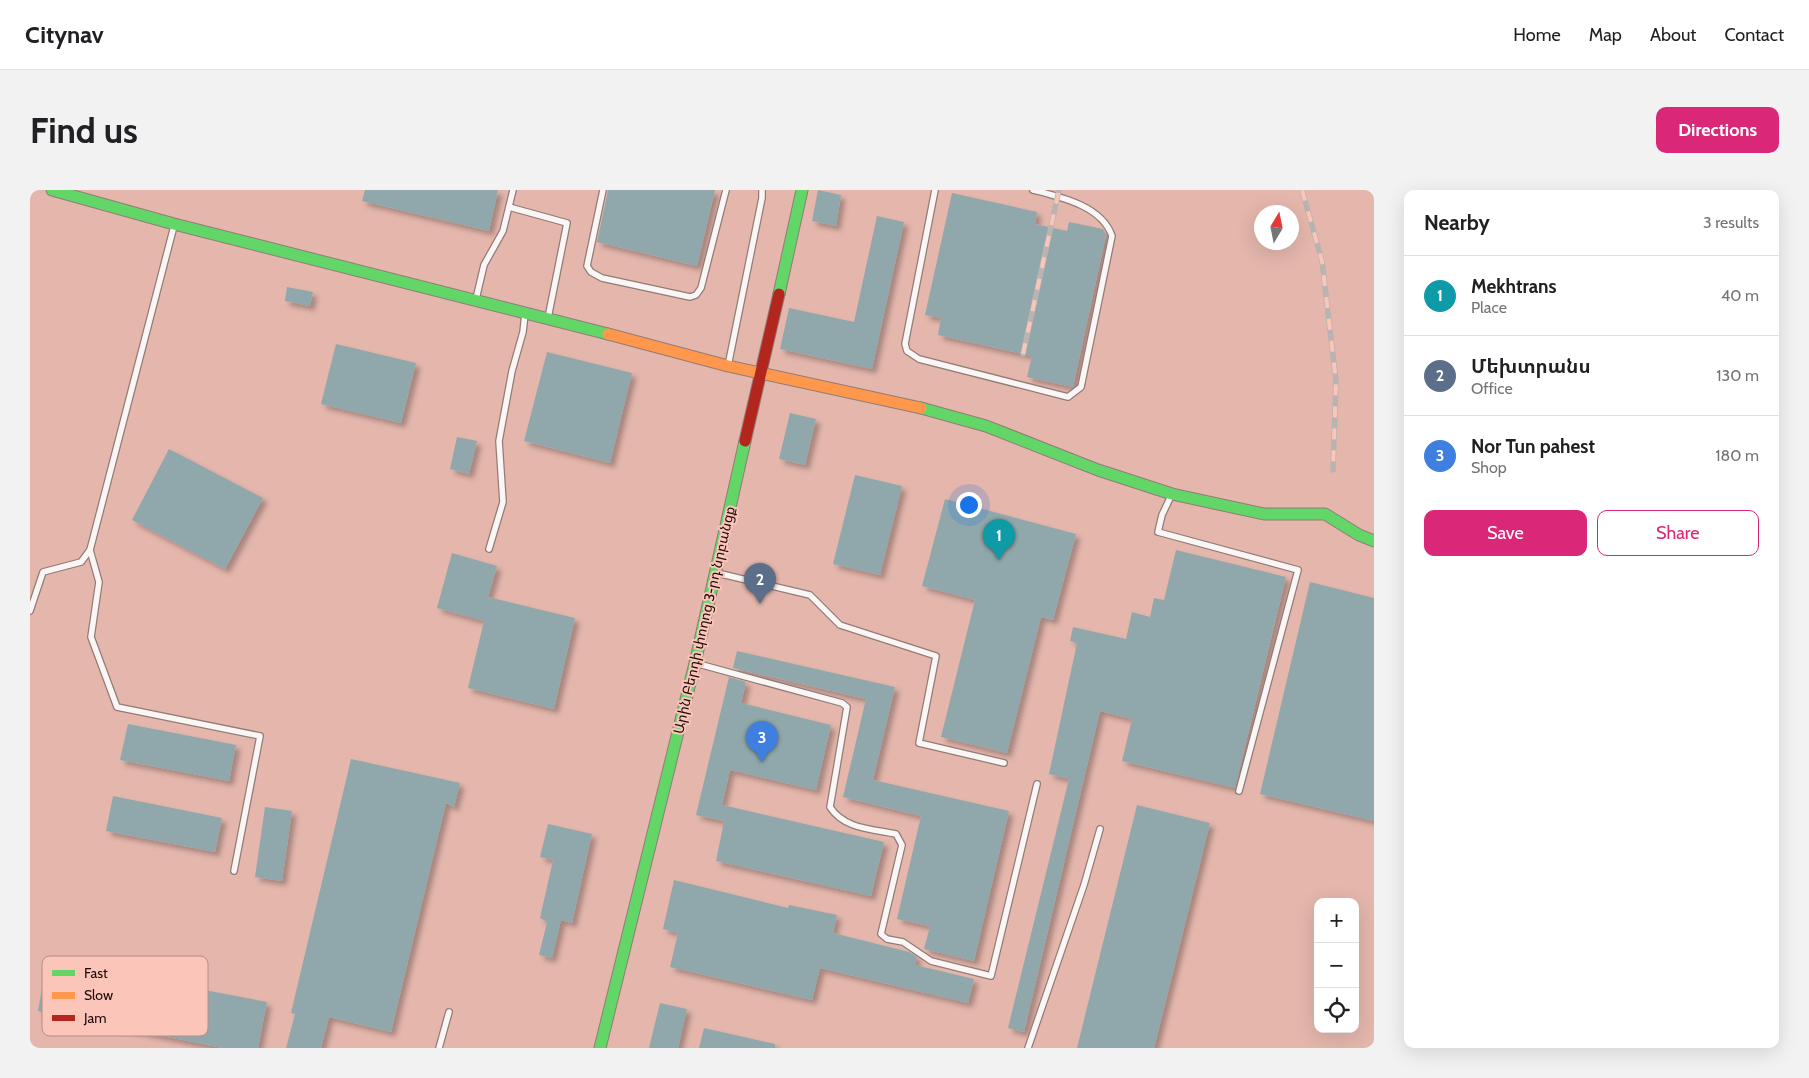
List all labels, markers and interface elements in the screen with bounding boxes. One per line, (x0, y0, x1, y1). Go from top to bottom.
text: Citynav (25, 20, 104, 49)
text: Home (1513, 24, 1561, 46)
text: Map (1589, 24, 1622, 46)
text: About (1650, 24, 1696, 46)
text: Contact (1724, 24, 1784, 46)
button: Directions (1656, 107, 1779, 153)
text: Find us (30, 109, 138, 152)
north arrow (1254, 205, 1299, 250)
text: Nearby (1424, 210, 1490, 235)
text: 3 results (1703, 213, 1759, 232)
text: Mekhtrans (1471, 275, 1557, 298)
text: 1 (1437, 286, 1443, 305)
text: 40 m (1721, 286, 1759, 305)
text: Place (1471, 298, 1507, 317)
text: Մեխտրանս (1471, 355, 1591, 378)
text: 2 (1436, 366, 1444, 385)
text: 130 m (1716, 366, 1759, 385)
text: Office (1471, 379, 1513, 398)
text: Nor Tun pahest (1471, 435, 1595, 458)
text: 3 (1436, 446, 1444, 465)
text: 180 m (1715, 446, 1759, 465)
text: Shop (1471, 458, 1507, 477)
your location (956, 492, 982, 518)
street label: Արին Բերդի փողոց 3-րդ նրբանցք (669, 504, 739, 736)
button: Save (1424, 510, 1587, 556)
button: Share (1597, 510, 1759, 556)
pin: 1 (983, 519, 1015, 560)
pin: 2 (744, 563, 776, 604)
pin: 3 (746, 721, 778, 762)
map controls (1314, 898, 1359, 1033)
button: + (1314, 898, 1359, 943)
button: − (1314, 943, 1359, 988)
legend (42, 956, 208, 1036)
text: Fast (84, 964, 108, 982)
text: Slow (84, 986, 113, 1004)
button: locate (1314, 988, 1359, 1033)
text: Jam (83, 1009, 106, 1027)

